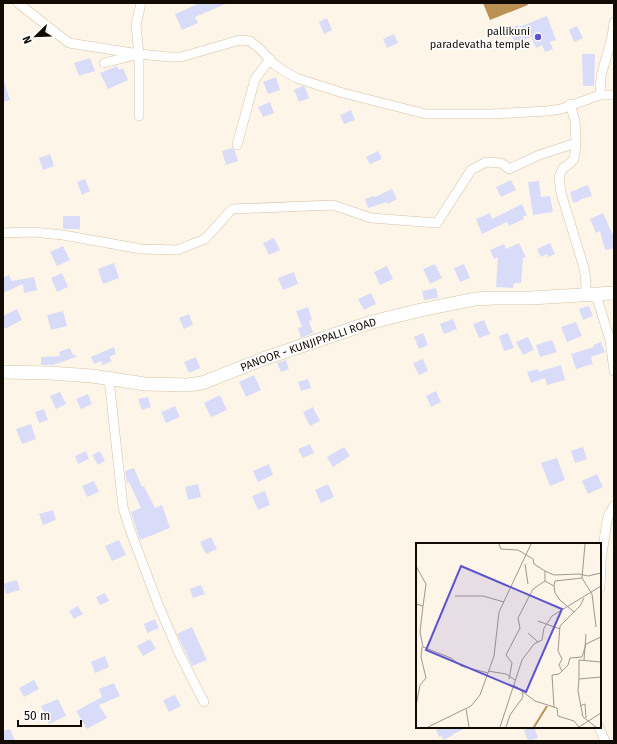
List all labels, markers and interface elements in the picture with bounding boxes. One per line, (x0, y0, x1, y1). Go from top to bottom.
north arrow (16, 16, 56, 56)
place label: pallikuni paradevatha temple (430, 25, 530, 51)
marker: pallikuni paradevatha temple (533, 32, 543, 42)
text: N (20, 34, 35, 46)
street label: PANOOR - KUNJIPPALLI ROAD (239, 315, 378, 374)
inset map (416, 543, 601, 728)
scale bar (18, 702, 81, 728)
text: 50 m (24, 709, 50, 723)

